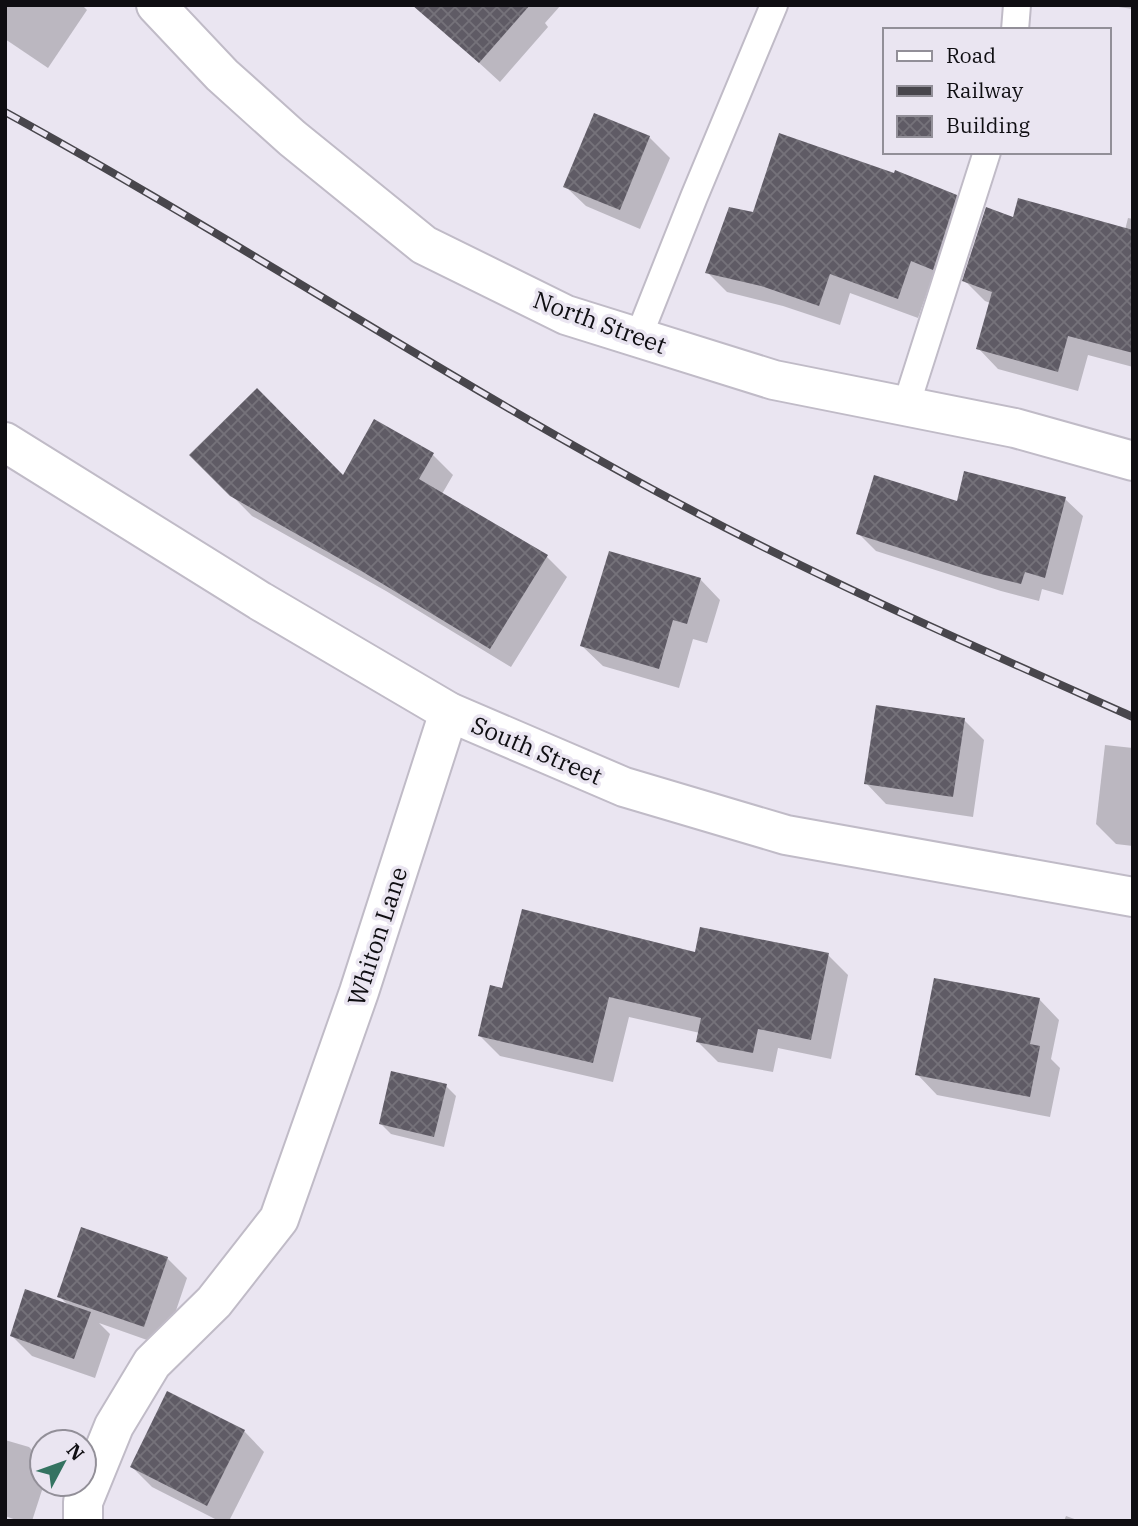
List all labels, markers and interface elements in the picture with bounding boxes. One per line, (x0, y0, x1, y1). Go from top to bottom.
legend (883, 28, 1110, 154)
text: Road (946, 41, 996, 69)
text: Railway (946, 76, 1024, 104)
text: Building (946, 111, 1031, 139)
street label: North Street (529, 283, 671, 361)
street label: South Street (467, 708, 607, 792)
street label: Whiton Lane (339, 862, 415, 1010)
north arrow (28, 1428, 98, 1498)
text: N (62, 1438, 90, 1465)

